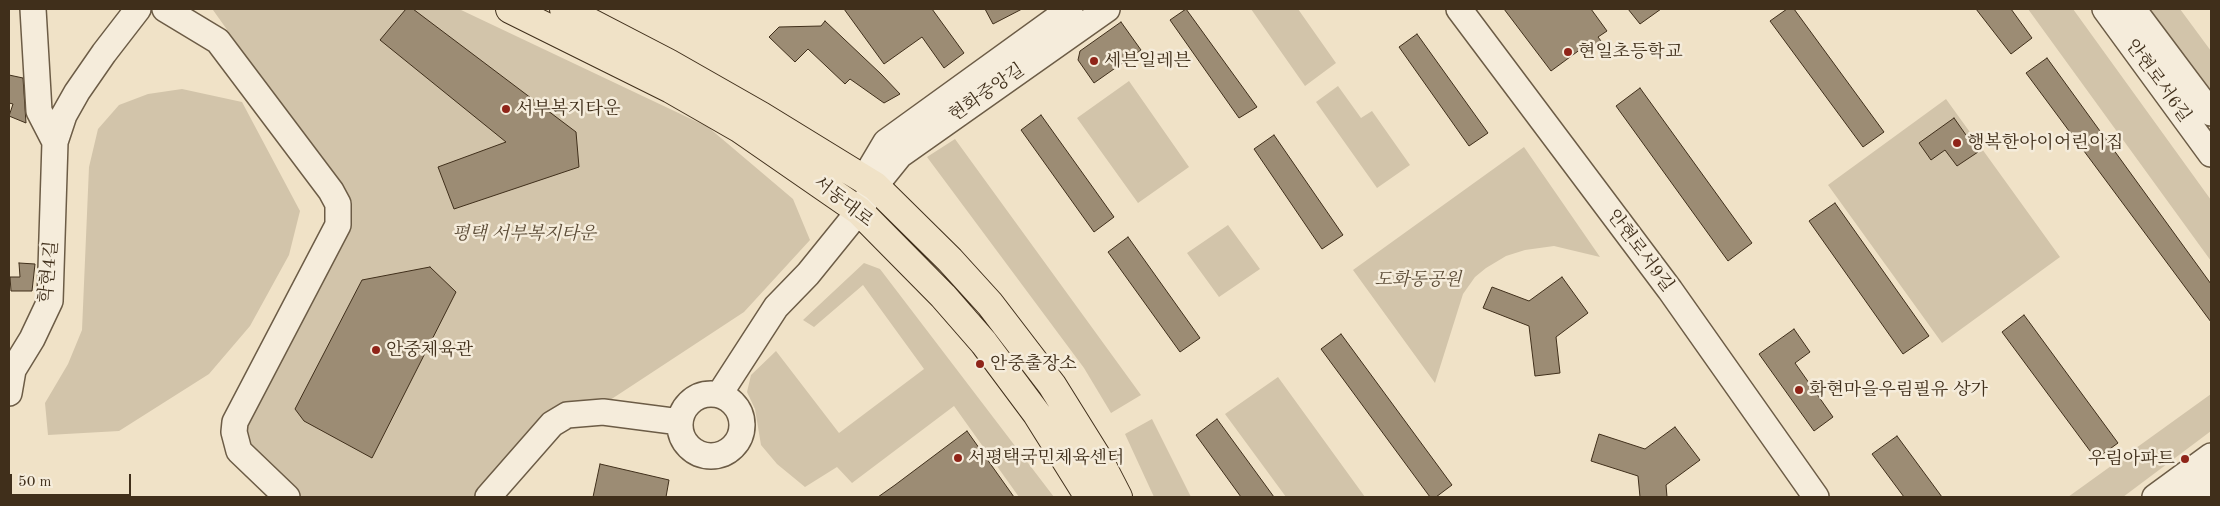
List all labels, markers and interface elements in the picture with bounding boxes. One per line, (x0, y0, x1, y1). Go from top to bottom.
street label: 안현로서6길 (2121, 35, 2195, 127)
place label: 현일초등학교 (1578, 41, 1682, 63)
marker: 현일초등학교 (1562, 46, 1574, 58)
place label: 세븐일레븐 (1104, 50, 1191, 72)
marker: 세븐일레븐 (1088, 55, 1100, 67)
street label: 현화중앙길 (945, 59, 1029, 127)
place label: 서부복지타운 (516, 98, 620, 120)
marker: 서부복지타운 (500, 103, 512, 115)
place label: 행복한아이어린이집 (1967, 132, 2123, 154)
marker: 행복한아이어린이집 (1951, 137, 1963, 149)
street label: 서동대로 (809, 172, 877, 232)
street label: 안현로서9길 (1602, 206, 1678, 296)
park label: 평택 서부복지타운 (452, 223, 596, 245)
street label: 학현4길 (35, 240, 63, 304)
park label: 도화동공원 (1375, 269, 1461, 291)
place label: 안중체육관 (386, 339, 473, 361)
marker: 안중체육관 (370, 344, 382, 356)
place label: 안중출장소 (990, 353, 1077, 375)
marker: 안중출장소 (974, 358, 986, 370)
place label: 화현마을우림필유 상가 (1809, 379, 1988, 401)
marker: 화현마을우림필유 상가 (1793, 384, 1805, 396)
place label: 서평택국민체육센터 (968, 447, 1124, 469)
place label: 우림아파트 (2088, 448, 2175, 470)
marker: 서평택국민체육센터 (952, 452, 964, 464)
marker: 우림아파트 (2179, 453, 2191, 465)
scale bar (12, 464, 134, 496)
text: 50 m (18, 475, 52, 490)

